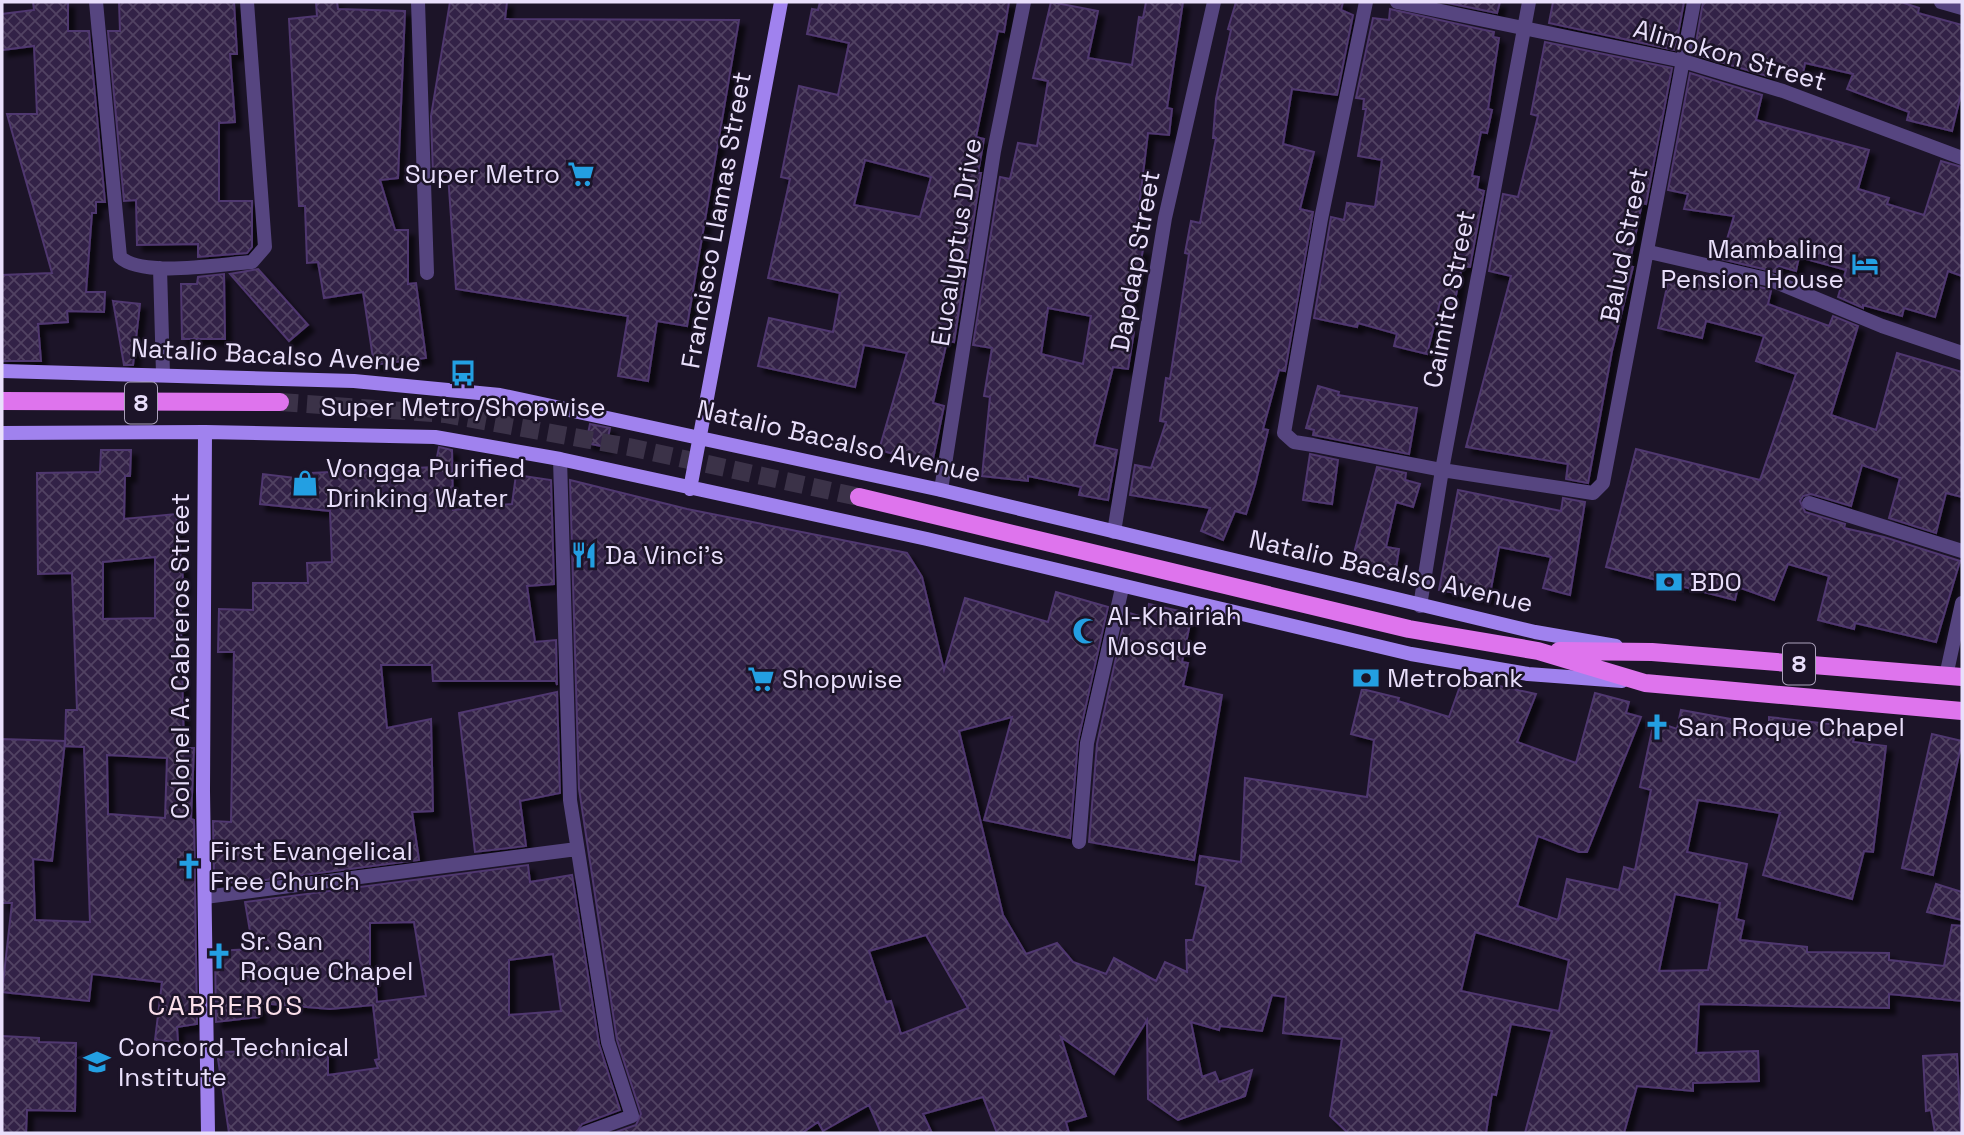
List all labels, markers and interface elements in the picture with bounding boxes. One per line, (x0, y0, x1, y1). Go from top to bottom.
street label: Alimokon Street (1630, 11, 1830, 99)
street label: Francisco Llamas Street (673, 69, 759, 371)
street label: Eucalyptus Drive (923, 136, 989, 348)
place label: Super Metro (405, 157, 560, 191)
supermarket icon: Super Metro (566, 159, 596, 189)
street label: Balud Street (1592, 165, 1656, 325)
street label: Dapdap Street (1102, 168, 1168, 354)
street label: Caimito Street (1415, 207, 1483, 391)
place label: Mambaling Pension House (1661, 232, 1844, 296)
hotel icon: Mambaling Pension House (1850, 249, 1880, 279)
street label: Natalio Bacalso Avenue (130, 330, 422, 380)
bus stop icon: Super Metro/Shopwise (448, 358, 478, 388)
road number: 8 (125, 382, 157, 424)
place label: Super Metro/Shopwise (320, 390, 606, 424)
street label: Natalio Bacalso Avenue (694, 392, 984, 490)
place label: Vongga Purified Drinking Water (326, 451, 525, 515)
shop icon: Vongga Purified Drinking Water (290, 468, 320, 498)
street label: Colonel A. Cabreros Street (163, 493, 197, 819)
street label: Natalio Bacalso Avenue (1246, 522, 1536, 620)
place label: Da Vinci's (605, 538, 724, 572)
restaurant icon: Da Vinci's (569, 540, 599, 570)
place label: BDO (1690, 565, 1742, 599)
bank icon: BDO (1654, 567, 1684, 597)
place label: Al-Khairiah Mosque (1107, 599, 1242, 663)
mosque icon: Al-Khairiah Mosque (1071, 616, 1101, 646)
road number: 8 (1783, 644, 1815, 684)
place label: Metrobank (1387, 661, 1523, 695)
place label: Shopwise (782, 662, 903, 696)
bank icon: Metrobank (1351, 663, 1381, 693)
supermarket icon: Shopwise (746, 664, 776, 694)
place label: San Roque Chapel (1678, 710, 1905, 744)
church icon: San Roque Chapel (1642, 712, 1672, 742)
place label: First Evangelical Free Church (210, 834, 413, 898)
church icon: First Evangelical Free Church (174, 851, 204, 881)
place label: Sr. San Roque Chapel (240, 924, 413, 988)
church icon: Sr. San Roque Chapel (204, 941, 234, 971)
district label: CABREROS (148, 987, 304, 1023)
place label: Concord Technical Institute (118, 1030, 349, 1094)
school or university icon: Concord Technical Institute (82, 1047, 112, 1077)

